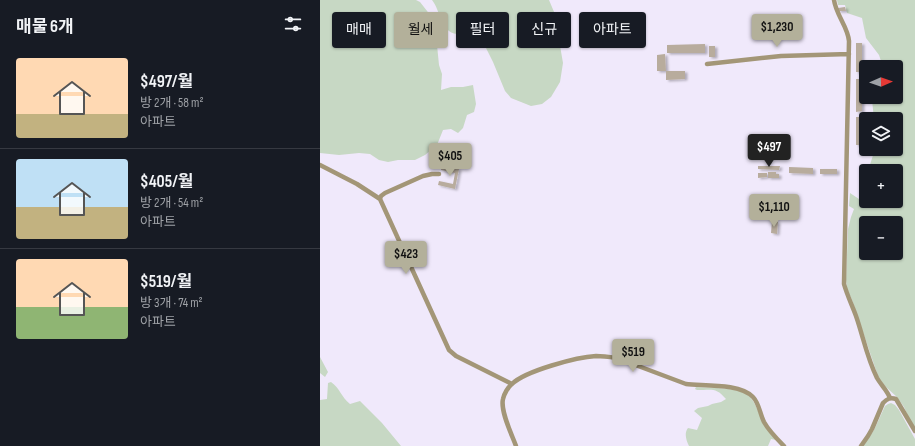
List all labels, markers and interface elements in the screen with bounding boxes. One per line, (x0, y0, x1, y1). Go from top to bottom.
chip: 매매 (332, 12, 386, 48)
chip: 월세 (394, 12, 448, 48)
chip: 필터 (456, 12, 509, 48)
chip: 신규 (517, 12, 571, 48)
chip: 아파트 (579, 12, 646, 48)
icon: filters (282, 13, 304, 35)
pin: $1,230 (744, 14, 810, 48)
text: 매물 6개 (16, 17, 74, 37)
text: $1,230 (761, 19, 793, 35)
north arrow (859, 60, 903, 104)
map controls (859, 60, 903, 260)
text: $497/월 (140, 72, 193, 92)
icon: home (48, 74, 96, 122)
text: 방 2개 · 58 m² (140, 95, 203, 111)
button: layers (859, 112, 903, 156)
text: 아파트 (140, 114, 176, 130)
pin: $497 (745, 134, 793, 168)
text: $497 (757, 139, 781, 155)
pin: $405 (426, 143, 474, 177)
text: $405 (438, 148, 462, 164)
button: + (859, 164, 903, 208)
text: $405/월 (140, 172, 193, 192)
icon: home (48, 175, 96, 223)
pin: $1,110 (741, 194, 807, 228)
text: 방 2개 · 54 m² (140, 195, 203, 211)
text: $1,110 (758, 199, 790, 215)
text: 아파트 (140, 214, 176, 230)
button: − (859, 216, 903, 260)
pin: $423 (382, 241, 430, 275)
text: $423 (394, 246, 418, 262)
text: $519/월 (140, 272, 192, 292)
icon: home (48, 275, 96, 323)
text: 방 3개 · 74 m² (140, 295, 203, 311)
text: 아파트 (140, 314, 176, 330)
pin: $519 (609, 339, 657, 373)
text: $519 (621, 344, 645, 360)

